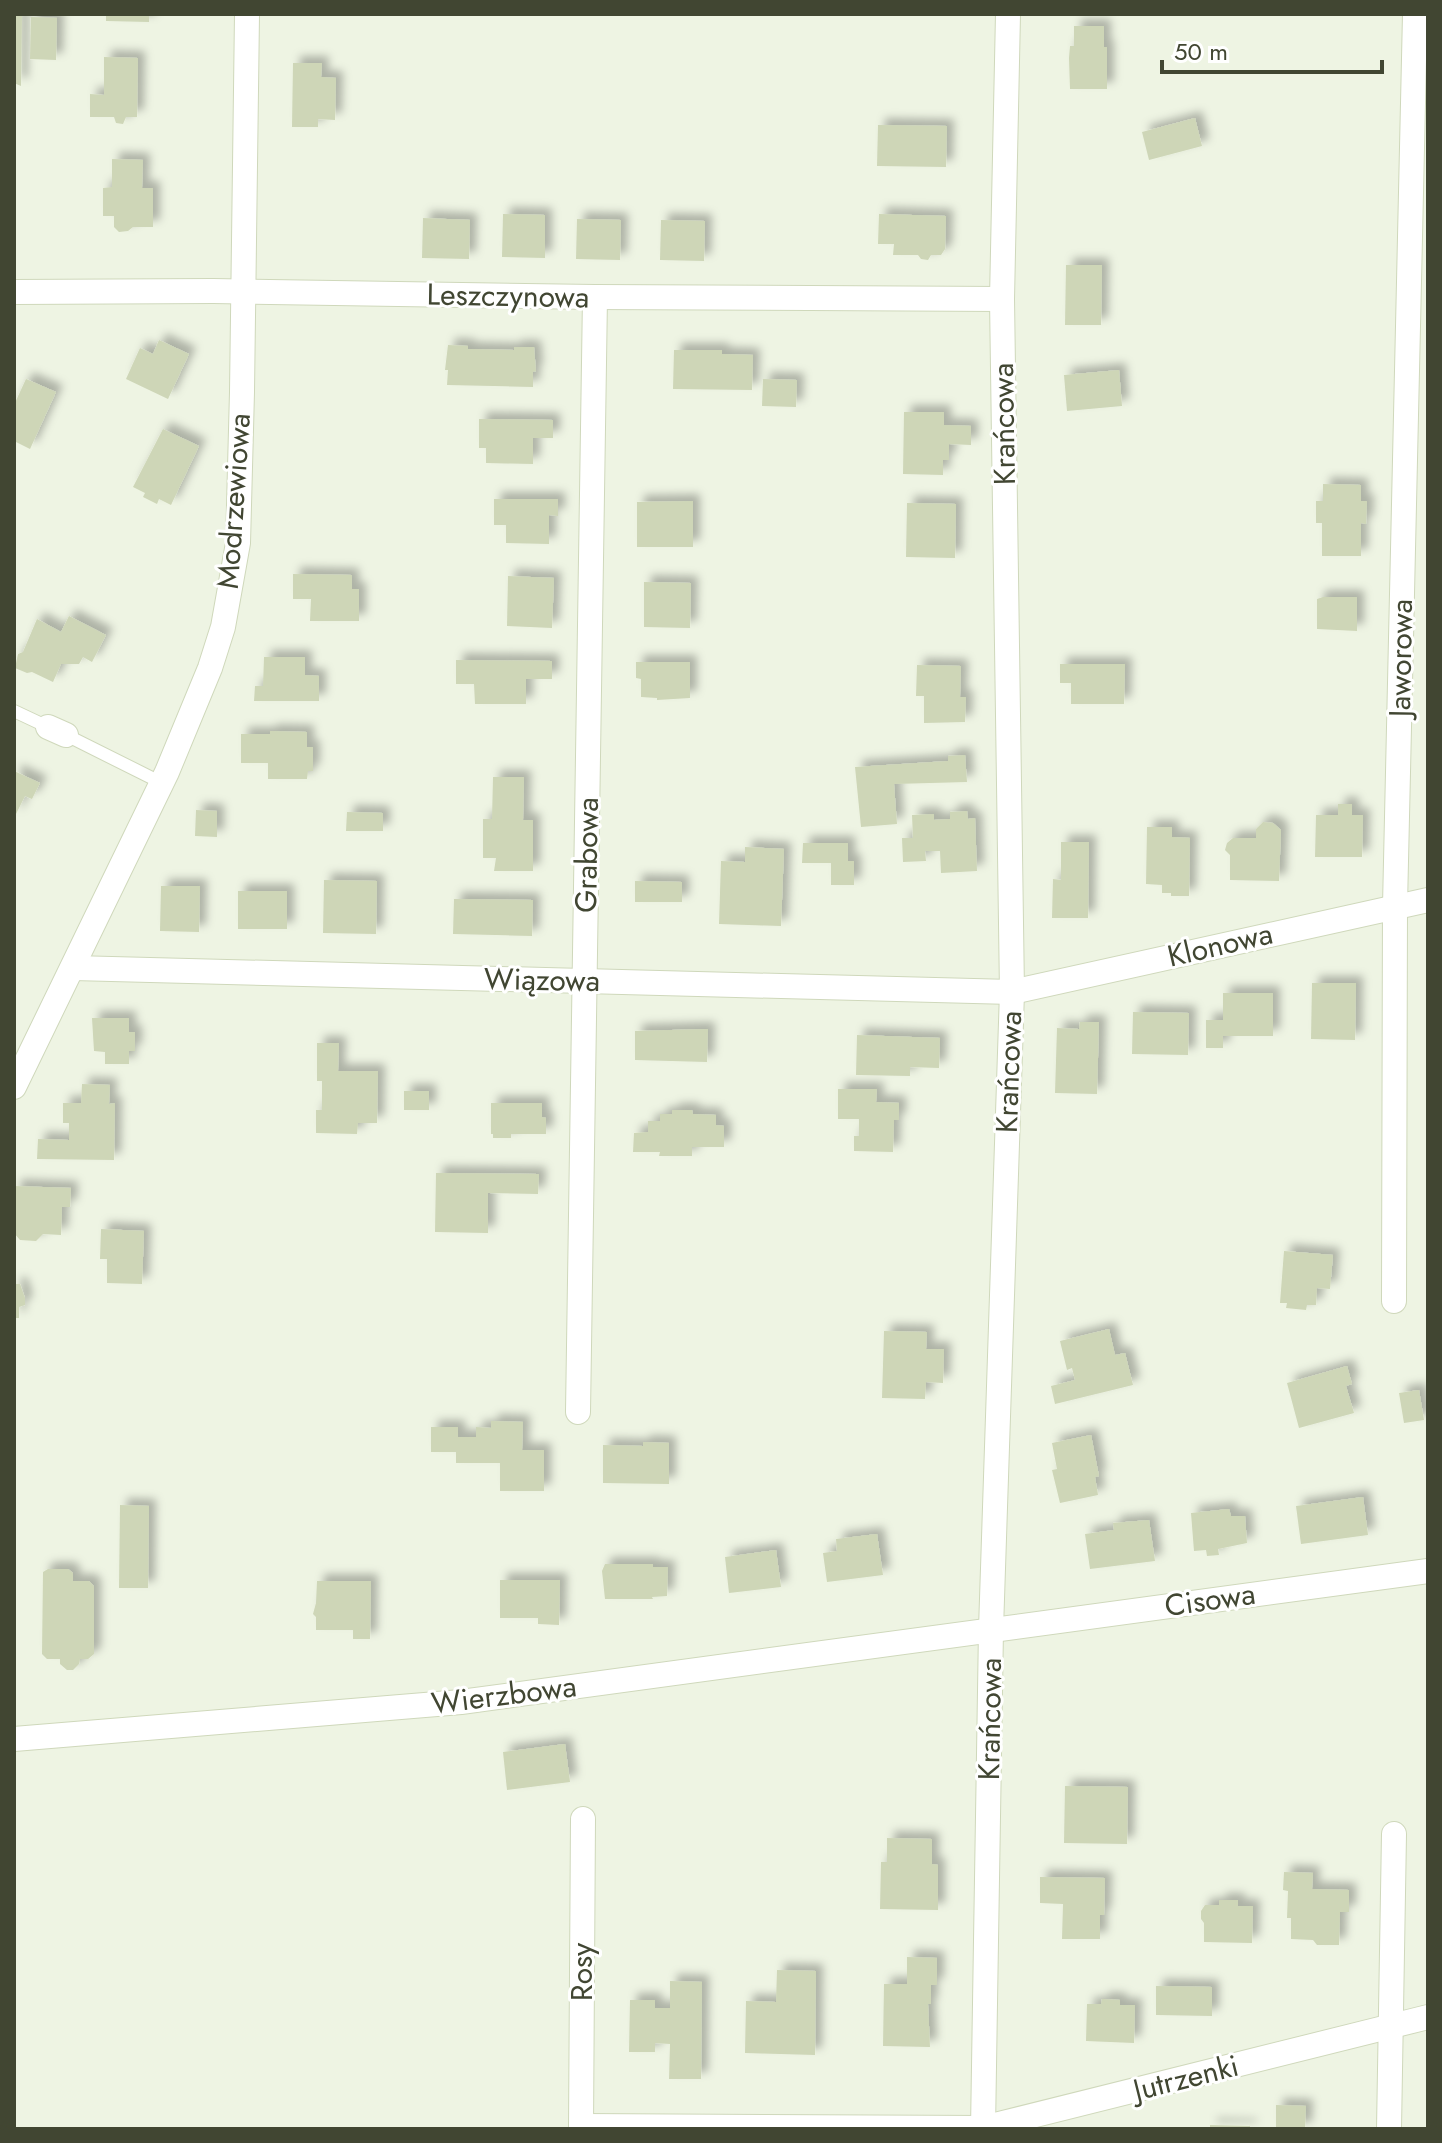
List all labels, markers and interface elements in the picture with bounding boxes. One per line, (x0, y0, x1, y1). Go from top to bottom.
scale bar (1162, 24, 1382, 74)
text: 50 m (1174, 34, 1228, 69)
street label: Leszczynowa (426, 273, 590, 318)
street label: Krańcowa (981, 362, 1026, 486)
street label: Modrzewiowa (206, 412, 261, 590)
street label: Jaworowa (1378, 598, 1423, 722)
street label: Grabowa (564, 797, 609, 913)
street label: Klonowa (1163, 912, 1277, 977)
street label: Wiązowa (484, 957, 600, 1002)
street label: Krańcowa (985, 1010, 1032, 1134)
street label: Cisowa (1162, 1572, 1258, 1627)
street label: Krańcowa (967, 1657, 1012, 1781)
street label: Wierzbowa (429, 1664, 579, 1725)
street label: Rosy (560, 1942, 603, 2001)
street label: Jutrzenki (1125, 2044, 1243, 2112)

